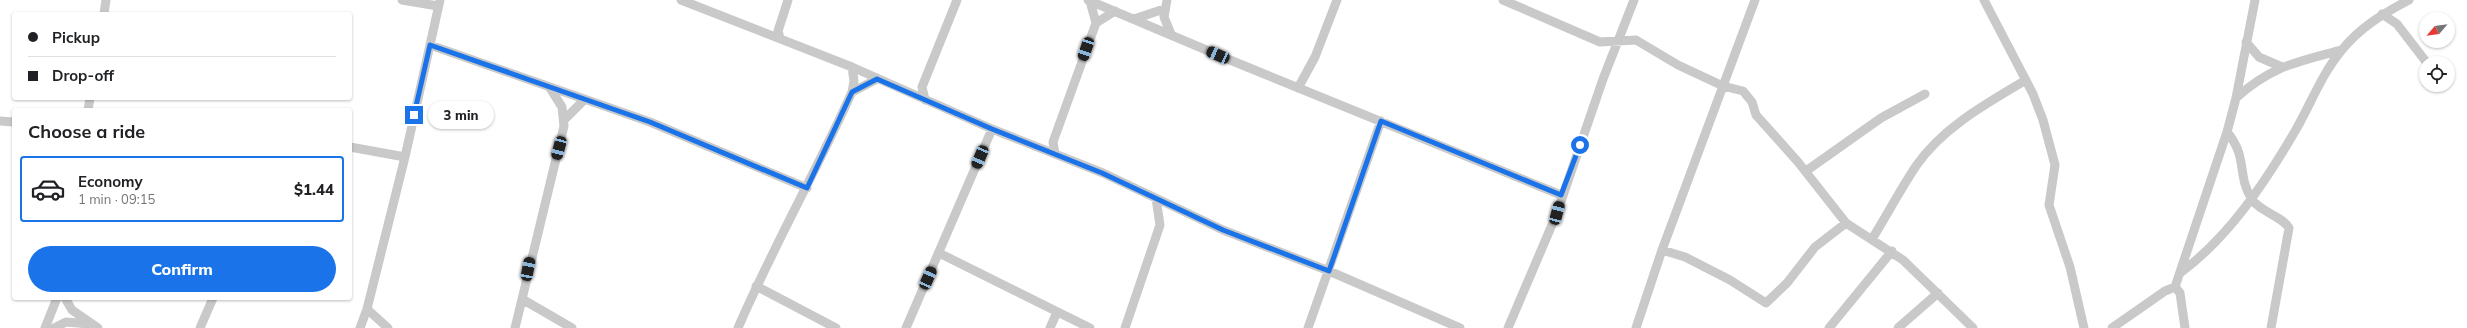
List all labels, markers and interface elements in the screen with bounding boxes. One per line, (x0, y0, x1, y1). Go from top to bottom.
north arrow (2419, 12, 2455, 48)
map controls (2419, 12, 2455, 92)
text: Pickup (52, 28, 100, 47)
car (1076, 36, 1096, 62)
car (1205, 45, 1231, 65)
button: locate (2419, 56, 2455, 92)
text: Drop-off (52, 66, 114, 85)
callout: 3 min (428, 101, 494, 129)
route end (405, 106, 423, 124)
text: 3 min (444, 107, 478, 123)
text: Choose a ride (28, 120, 145, 143)
car (550, 135, 568, 161)
route start (1571, 136, 1589, 154)
car (970, 144, 990, 170)
icon: car (30, 171, 66, 207)
text: Economy (78, 172, 143, 191)
text: $1.44 (294, 180, 334, 199)
text: 1 min · 09:15 (78, 191, 155, 207)
car (1548, 200, 1566, 226)
button: Confirm (28, 246, 336, 292)
car (520, 256, 536, 282)
car (918, 265, 938, 291)

